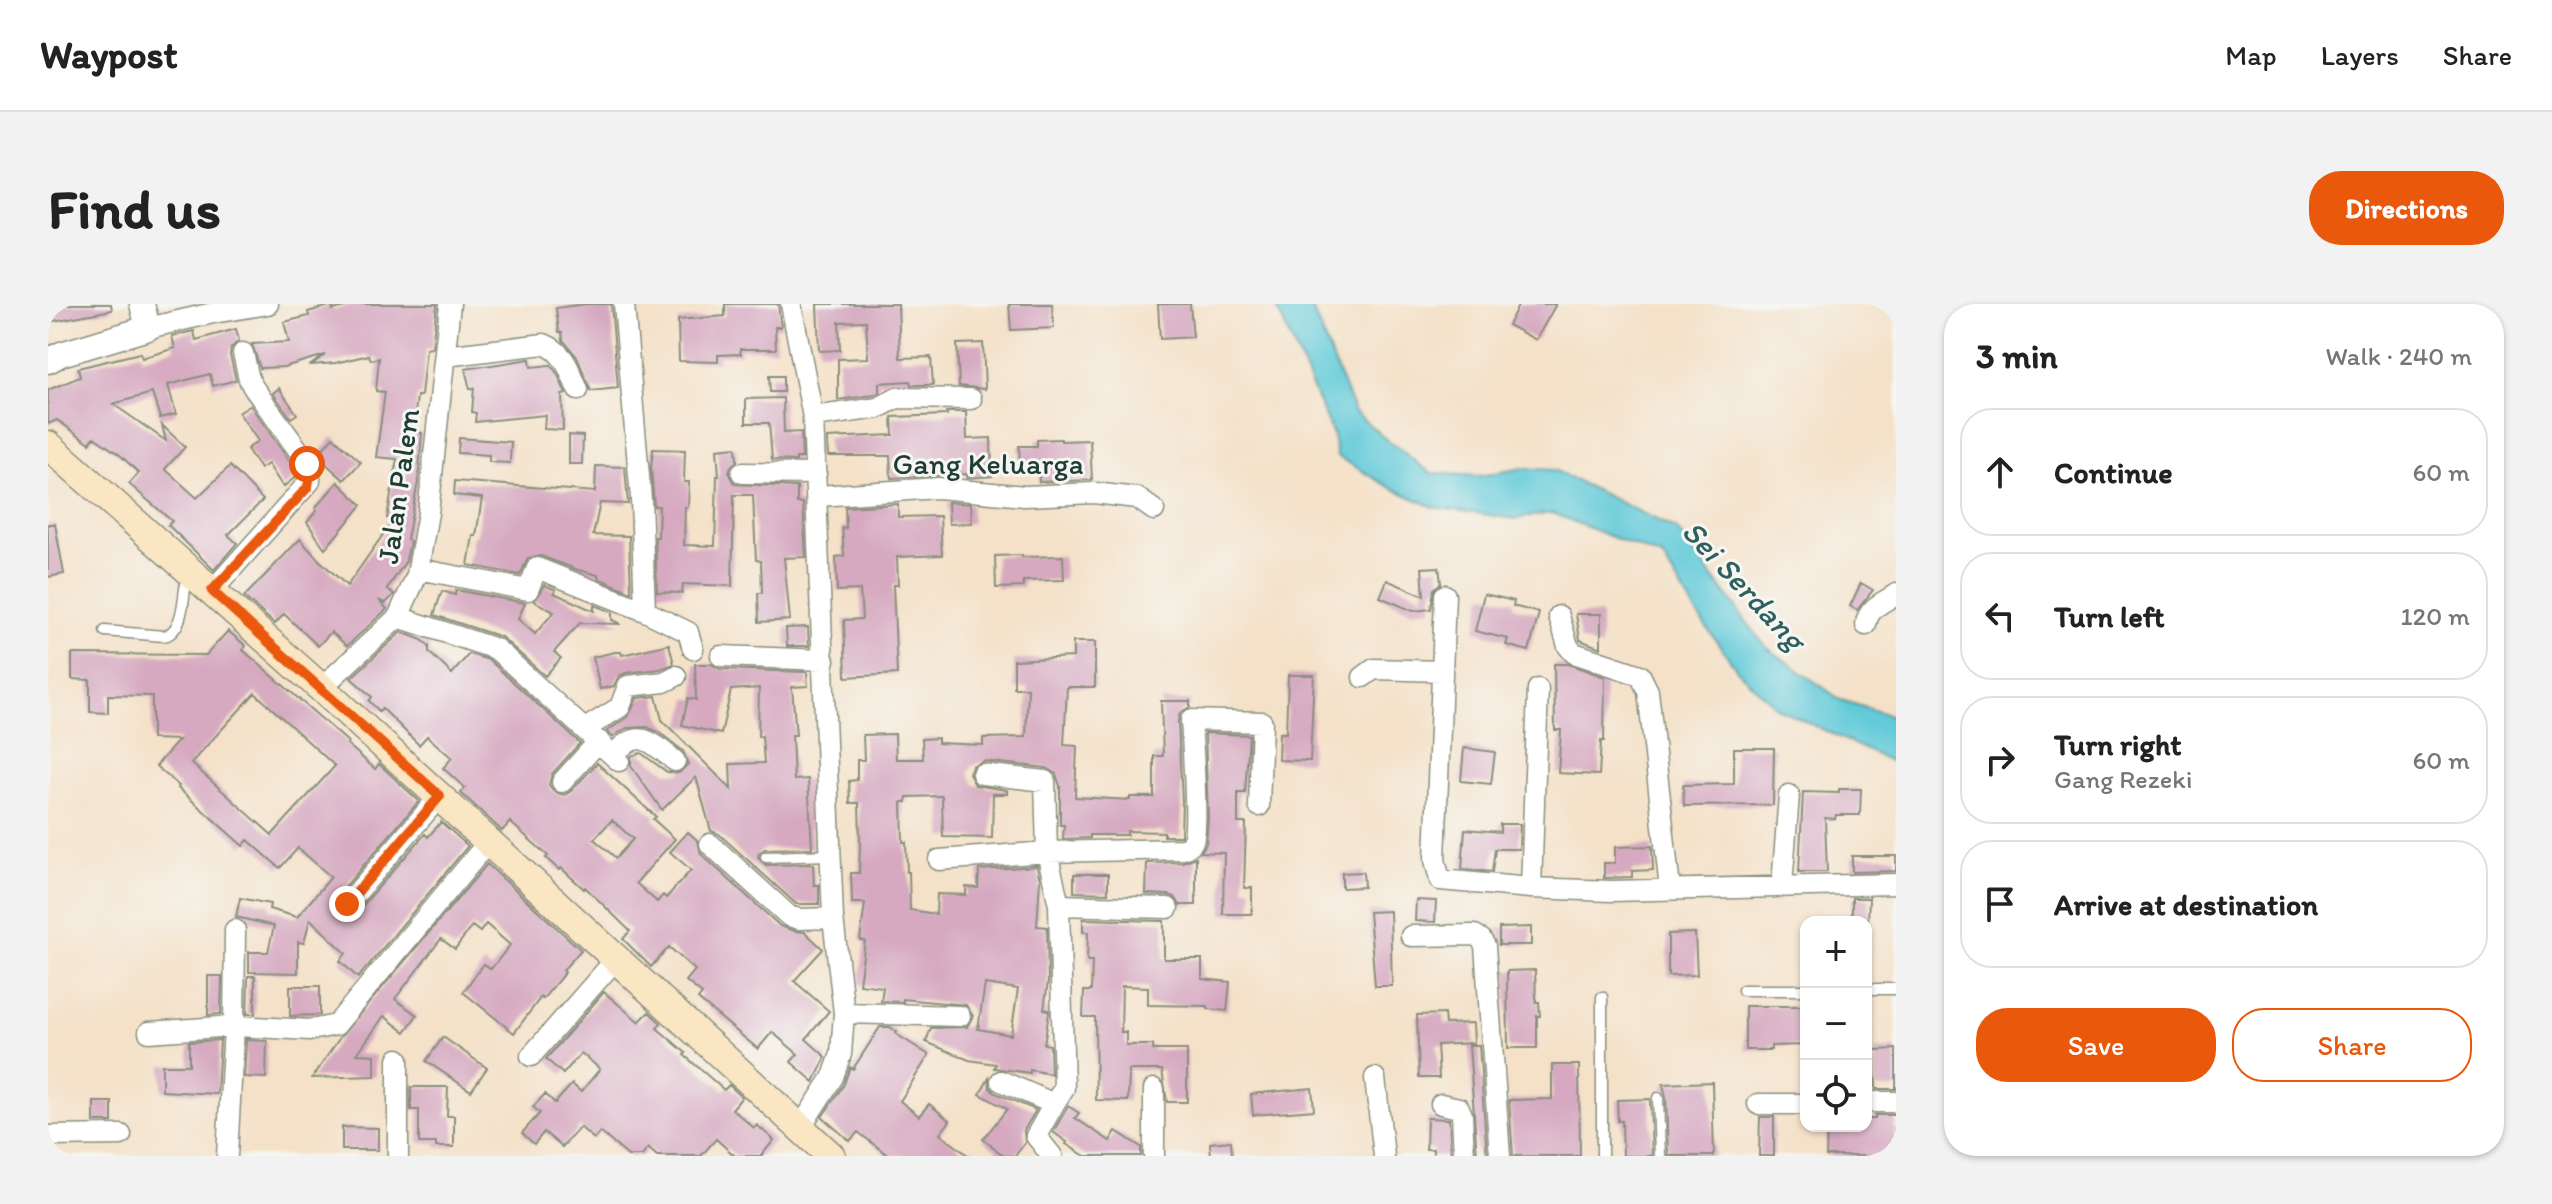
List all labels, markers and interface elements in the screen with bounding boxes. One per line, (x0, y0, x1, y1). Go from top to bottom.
text: Waypost (40, 32, 178, 78)
text: Map (2225, 38, 2277, 72)
text: Layers (2321, 38, 2399, 72)
text: Share (2443, 38, 2512, 72)
button: Directions (2309, 171, 2504, 245)
text: Find us (48, 175, 221, 242)
text: 3 min (1976, 336, 2058, 377)
text: Walk · 240 m (2326, 340, 2472, 372)
street label: Jalan Palem (369, 406, 427, 566)
street label: Gang Keluarga (892, 445, 1084, 482)
route start (289, 446, 325, 482)
icon: ahead (1978, 450, 2022, 494)
text: Continue (2054, 454, 2173, 491)
text: 60 m (2413, 456, 2470, 488)
water label: Sei Serdang (1674, 512, 1816, 660)
icon: left (1978, 594, 2022, 638)
text: Turn left (2054, 598, 2165, 635)
text: 120 m (2401, 600, 2470, 632)
text: Turn right (2054, 726, 2182, 763)
icon: right (1978, 738, 2022, 782)
text: 60 m (2413, 744, 2470, 776)
text: Gang Rezeki (2054, 763, 2192, 795)
icon: arrive (1978, 882, 2022, 926)
route end (329, 886, 365, 922)
text: Arrive at destination (2054, 886, 2318, 923)
map controls (1800, 916, 1872, 1132)
button: + (1800, 916, 1872, 988)
button: − (1800, 988, 1872, 1060)
button: Save (1976, 1008, 2216, 1082)
button: Share (2232, 1008, 2472, 1082)
button: locate (1800, 1060, 1872, 1132)

